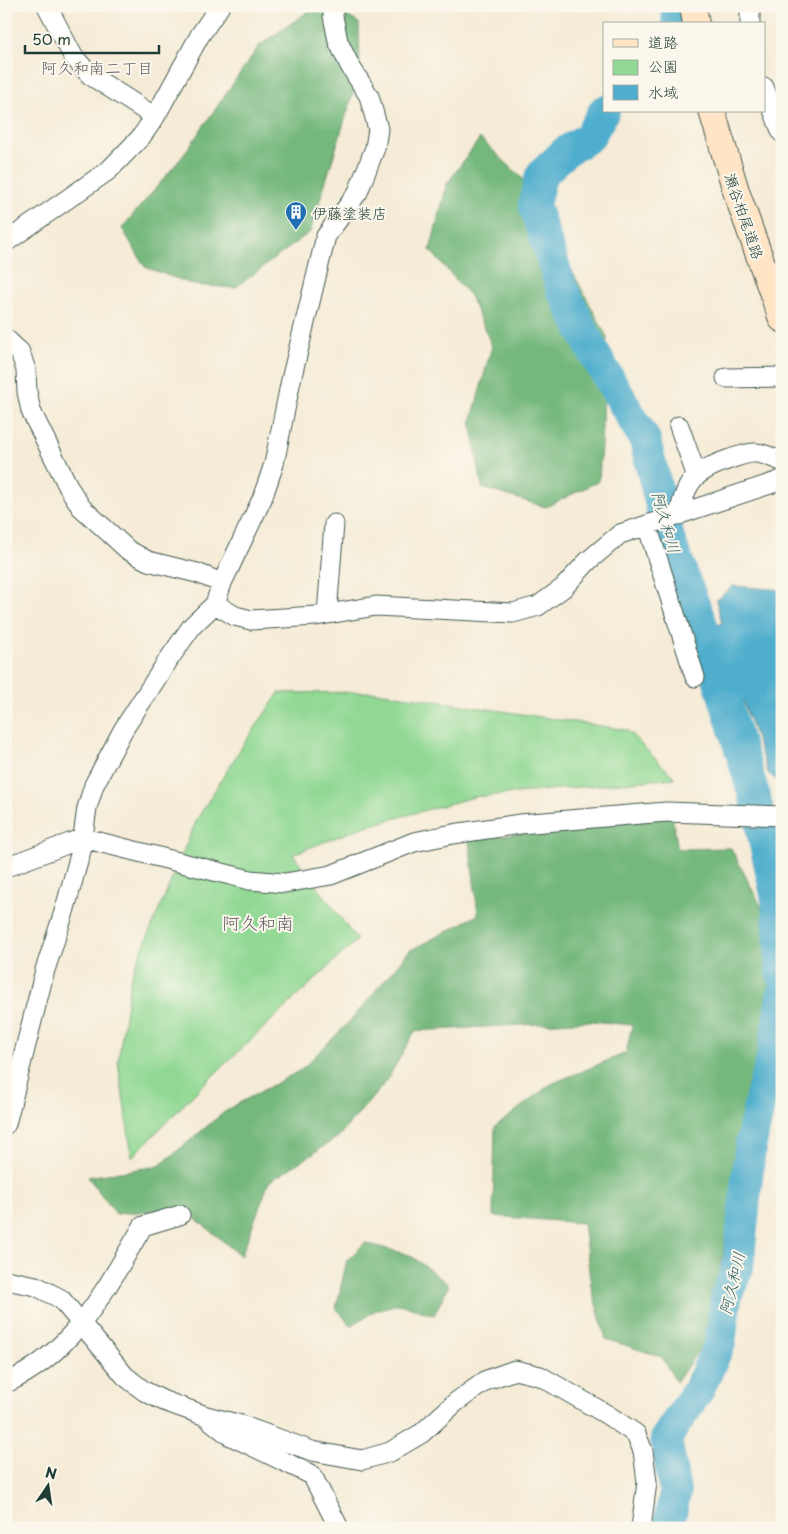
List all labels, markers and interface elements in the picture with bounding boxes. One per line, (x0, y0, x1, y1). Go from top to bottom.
scale bar (25, 22, 159, 54)
legend (603, 22, 766, 112)
text: 50 m (32, 27, 71, 50)
text: 道路 (648, 30, 678, 53)
text: 公園 (648, 54, 678, 77)
district label: 阿久和南二丁目 (41, 55, 153, 79)
text: 水域 (648, 80, 678, 103)
street label: 瀬谷柏尾道路 (719, 170, 771, 262)
building icon: 伊藤塗装店 (284, 200, 308, 231)
place label: 伊藤塗装店 (312, 201, 387, 224)
water label: 阿久和川 (647, 488, 687, 556)
district label: 阿久和南 (222, 909, 294, 936)
water label: 阿久和川 (712, 1249, 750, 1317)
text: N (43, 1461, 59, 1484)
north arrow (22, 1462, 72, 1512)

